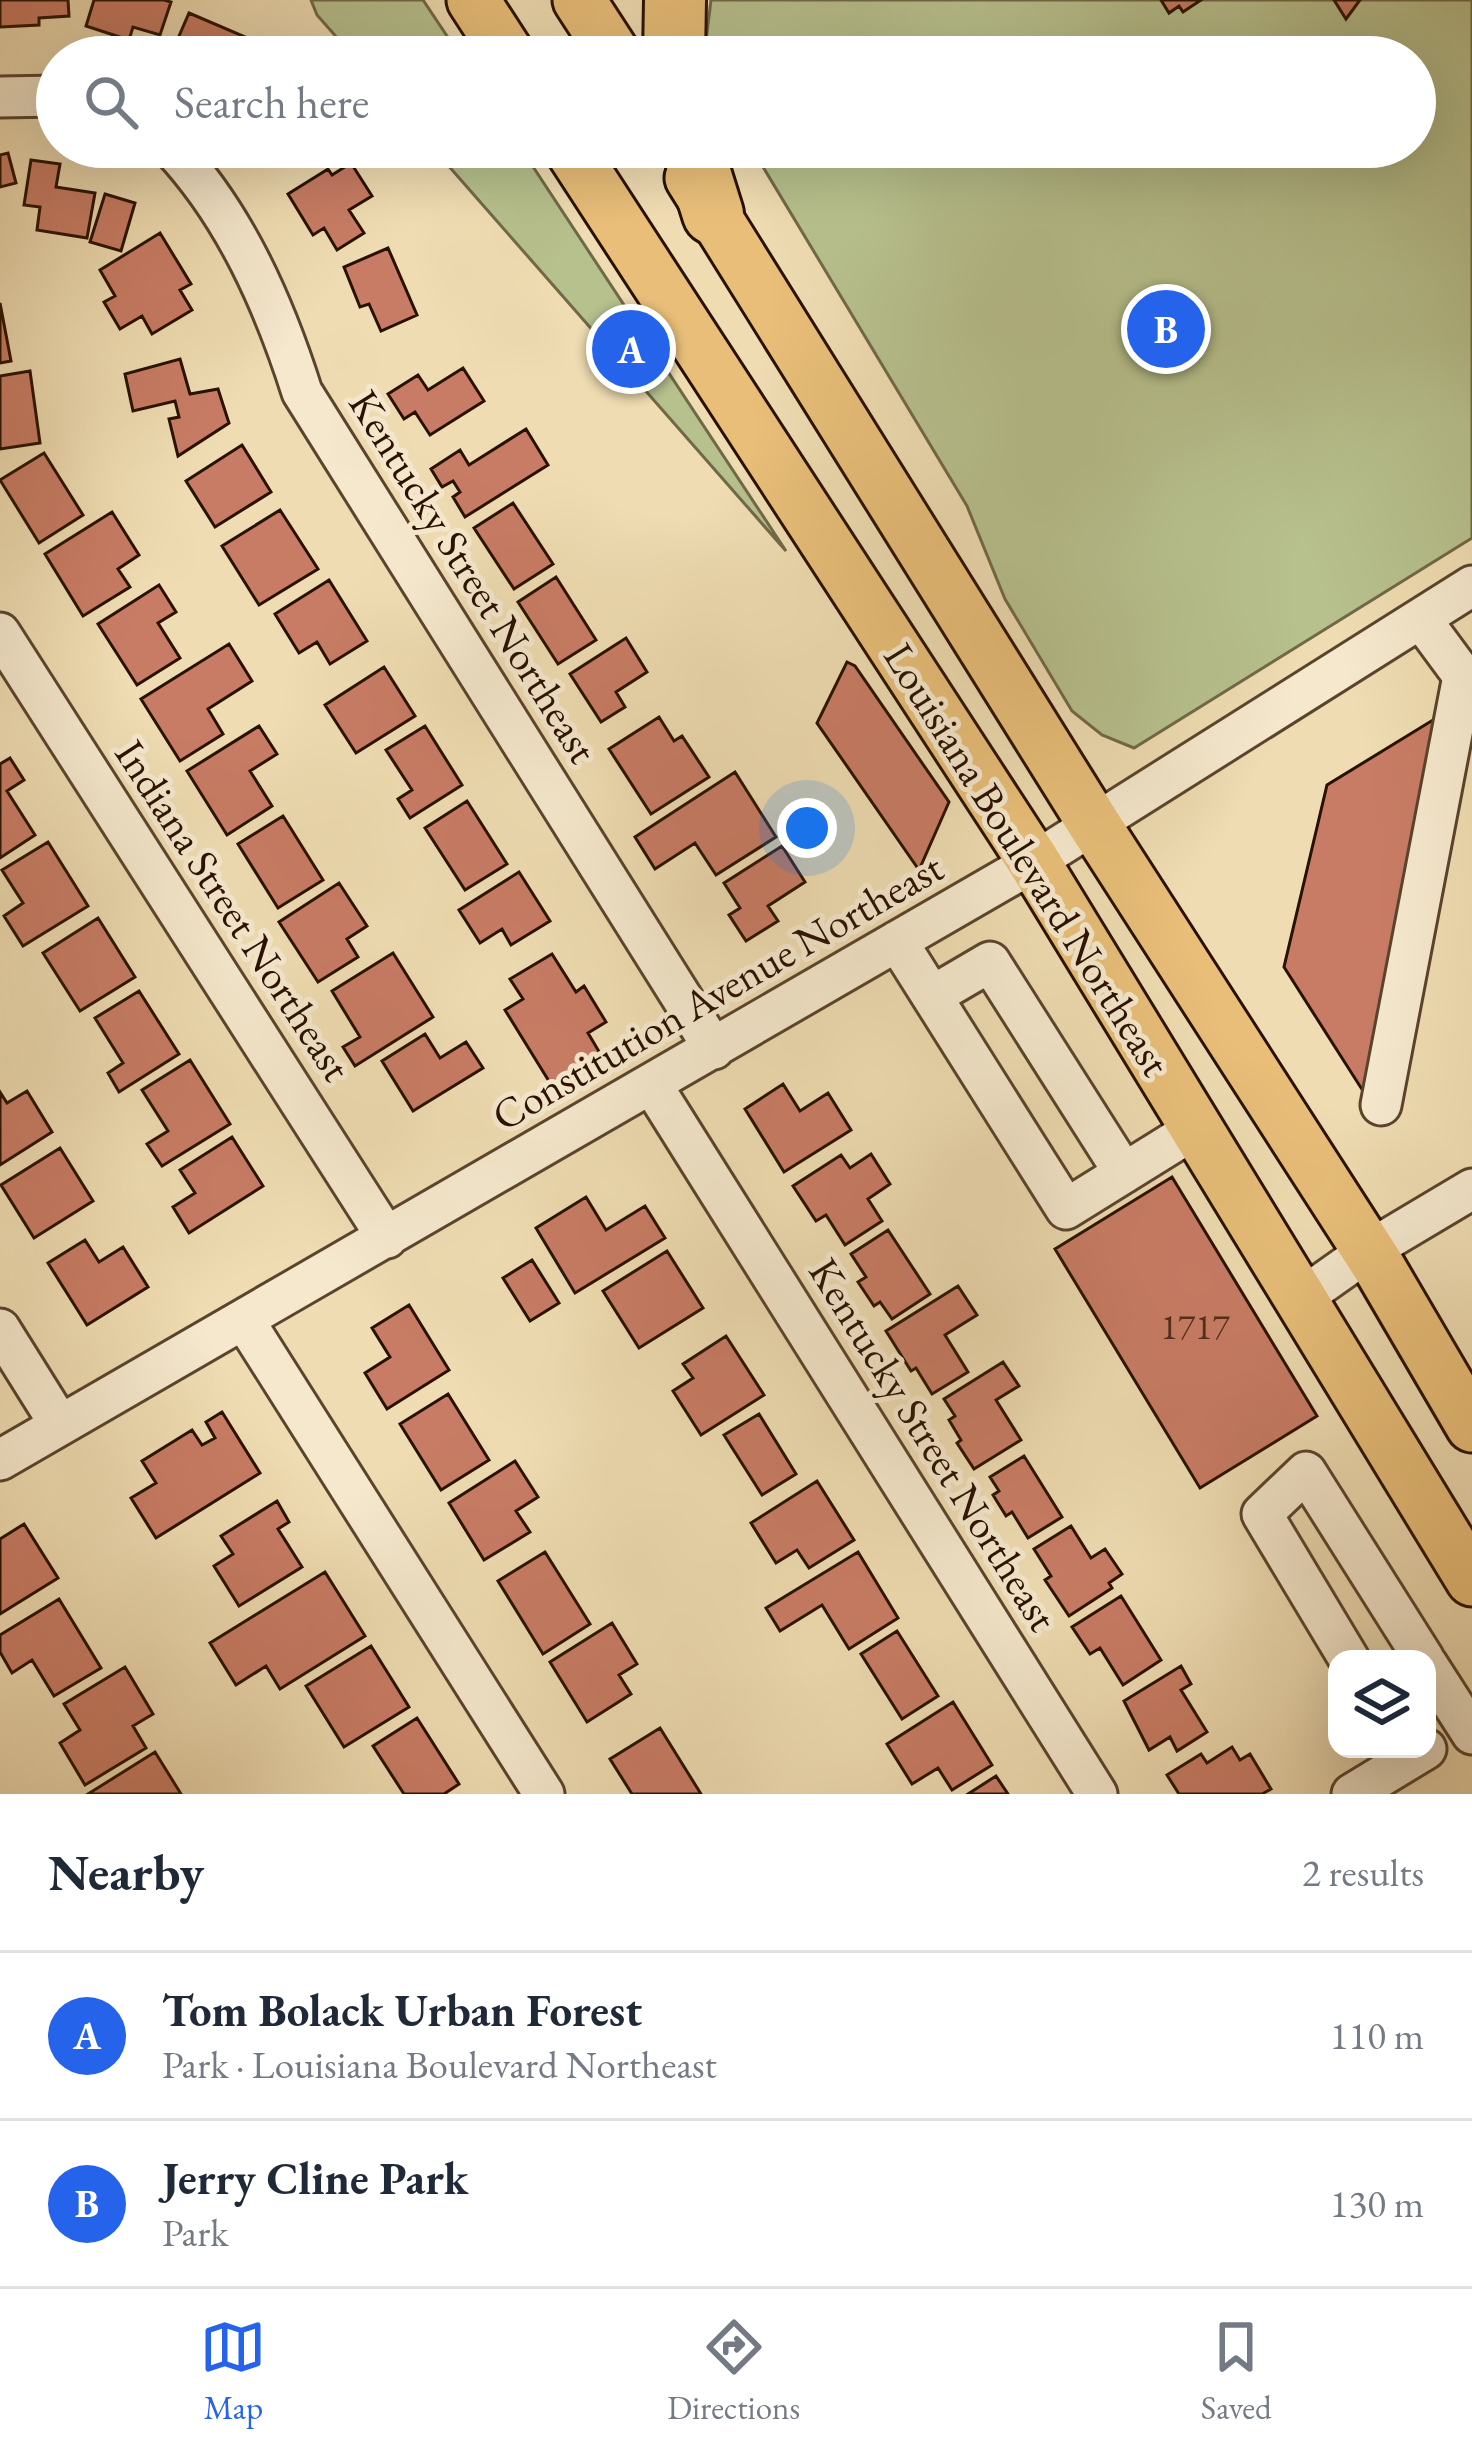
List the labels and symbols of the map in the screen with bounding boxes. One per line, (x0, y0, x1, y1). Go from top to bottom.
pin: B (1127, 284, 1205, 374)
pin: A (592, 304, 670, 394)
street label: Kentucky Street Northeast (336, 380, 611, 773)
street label: Louisiana Boulevard Northeast (872, 632, 1184, 1086)
street label: Indiana Street Northeast (103, 729, 364, 1091)
your location (777, 798, 837, 858)
street label: Constitution Avenue Northeast (482, 840, 953, 1143)
street label: Kentucky Street Northeast (796, 1248, 1071, 1641)
house number: 1717 (1160, 1303, 1230, 1350)

